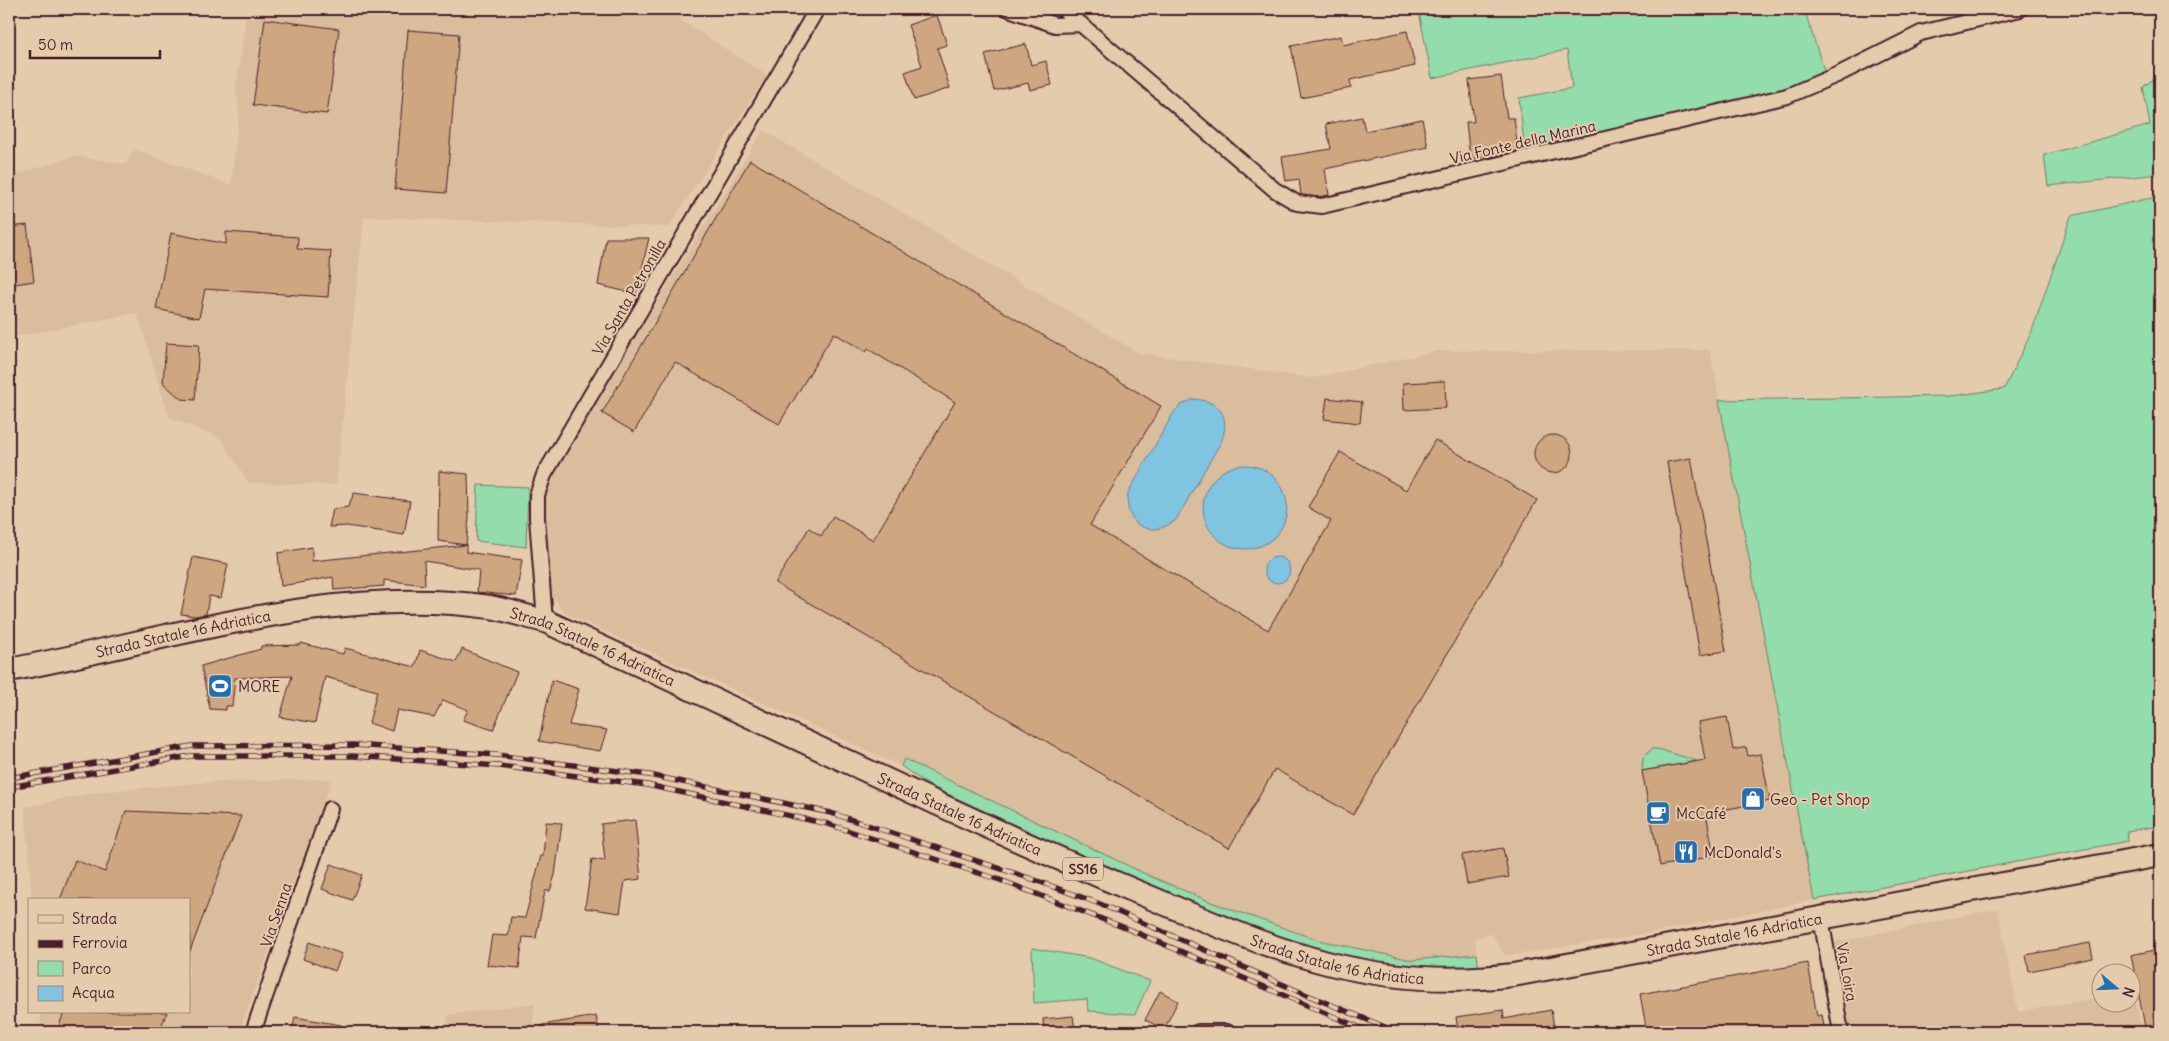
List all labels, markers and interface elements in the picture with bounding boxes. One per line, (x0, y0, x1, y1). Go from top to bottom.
scale bar (30, 28, 160, 60)
text: 50 m (38, 35, 73, 54)
street label: Via Fonte della Marina (1448, 116, 1598, 168)
street label: Via Santa Petronilla (588, 235, 670, 358)
street label: Strada Statale 16 Adriatica (508, 603, 679, 690)
street label: Strada Statale 16 Adriatica (94, 606, 272, 661)
sports icon: MORE (207, 673, 233, 699)
place label: MORE (238, 677, 280, 696)
street label: Strada Statale 16 Adriatica (875, 768, 1045, 859)
shop icon: Geo - Pet Shop (1740, 786, 1766, 812)
place label: Geo - Pet Shop (1770, 790, 1870, 809)
cafe icon: McCafé (1645, 800, 1671, 826)
place label: McCafé (1676, 804, 1726, 823)
restaurant icon: McDonald's (1673, 839, 1699, 865)
place label: McDonald's (1704, 843, 1782, 862)
road number: SS16 (1063, 858, 1103, 881)
street label: Via Senna (256, 880, 296, 950)
legend (28, 898, 190, 1014)
street label: Strada Statale 16 Adriatica (1645, 908, 1824, 960)
text: Strada (72, 909, 117, 928)
street label: Strada Statale 16 Adriatica (1248, 930, 1425, 988)
text: Ferrovia (72, 933, 128, 952)
street label: Via Loira (1833, 941, 1862, 1003)
text: Parco (72, 959, 111, 978)
north arrow (2092, 964, 2142, 1014)
text: Acqua (72, 983, 115, 1002)
text: N (2118, 985, 2138, 1000)

